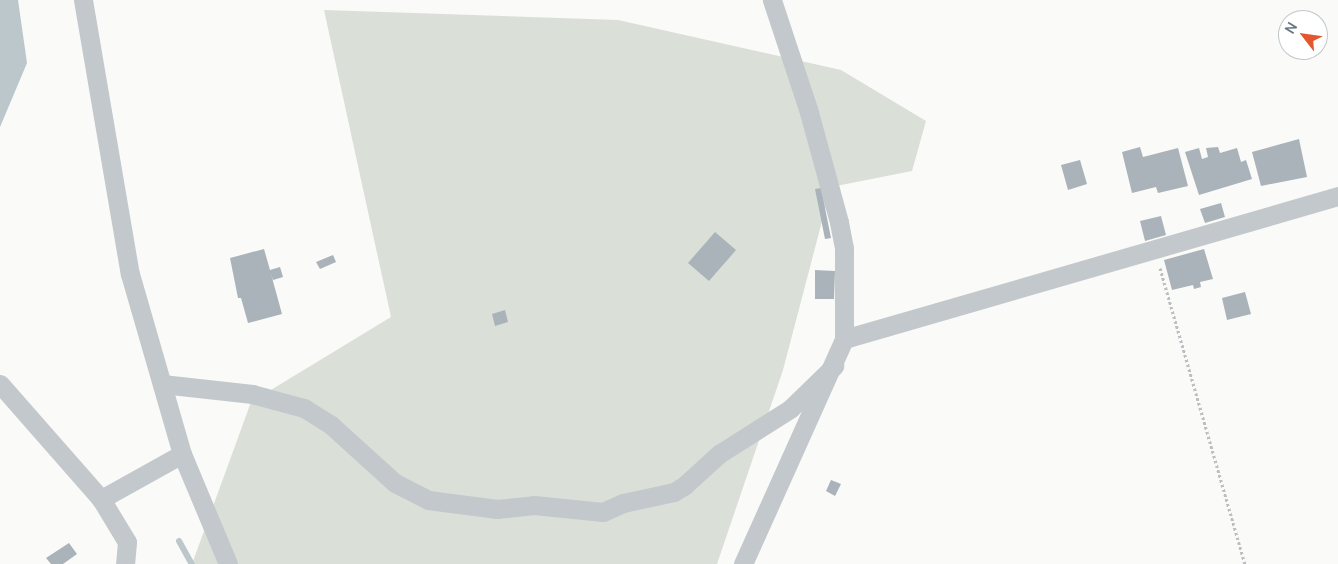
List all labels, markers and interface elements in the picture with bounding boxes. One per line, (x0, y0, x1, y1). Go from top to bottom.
north arrow (1278, 10, 1328, 60)
text: N (1280, 19, 1301, 37)

